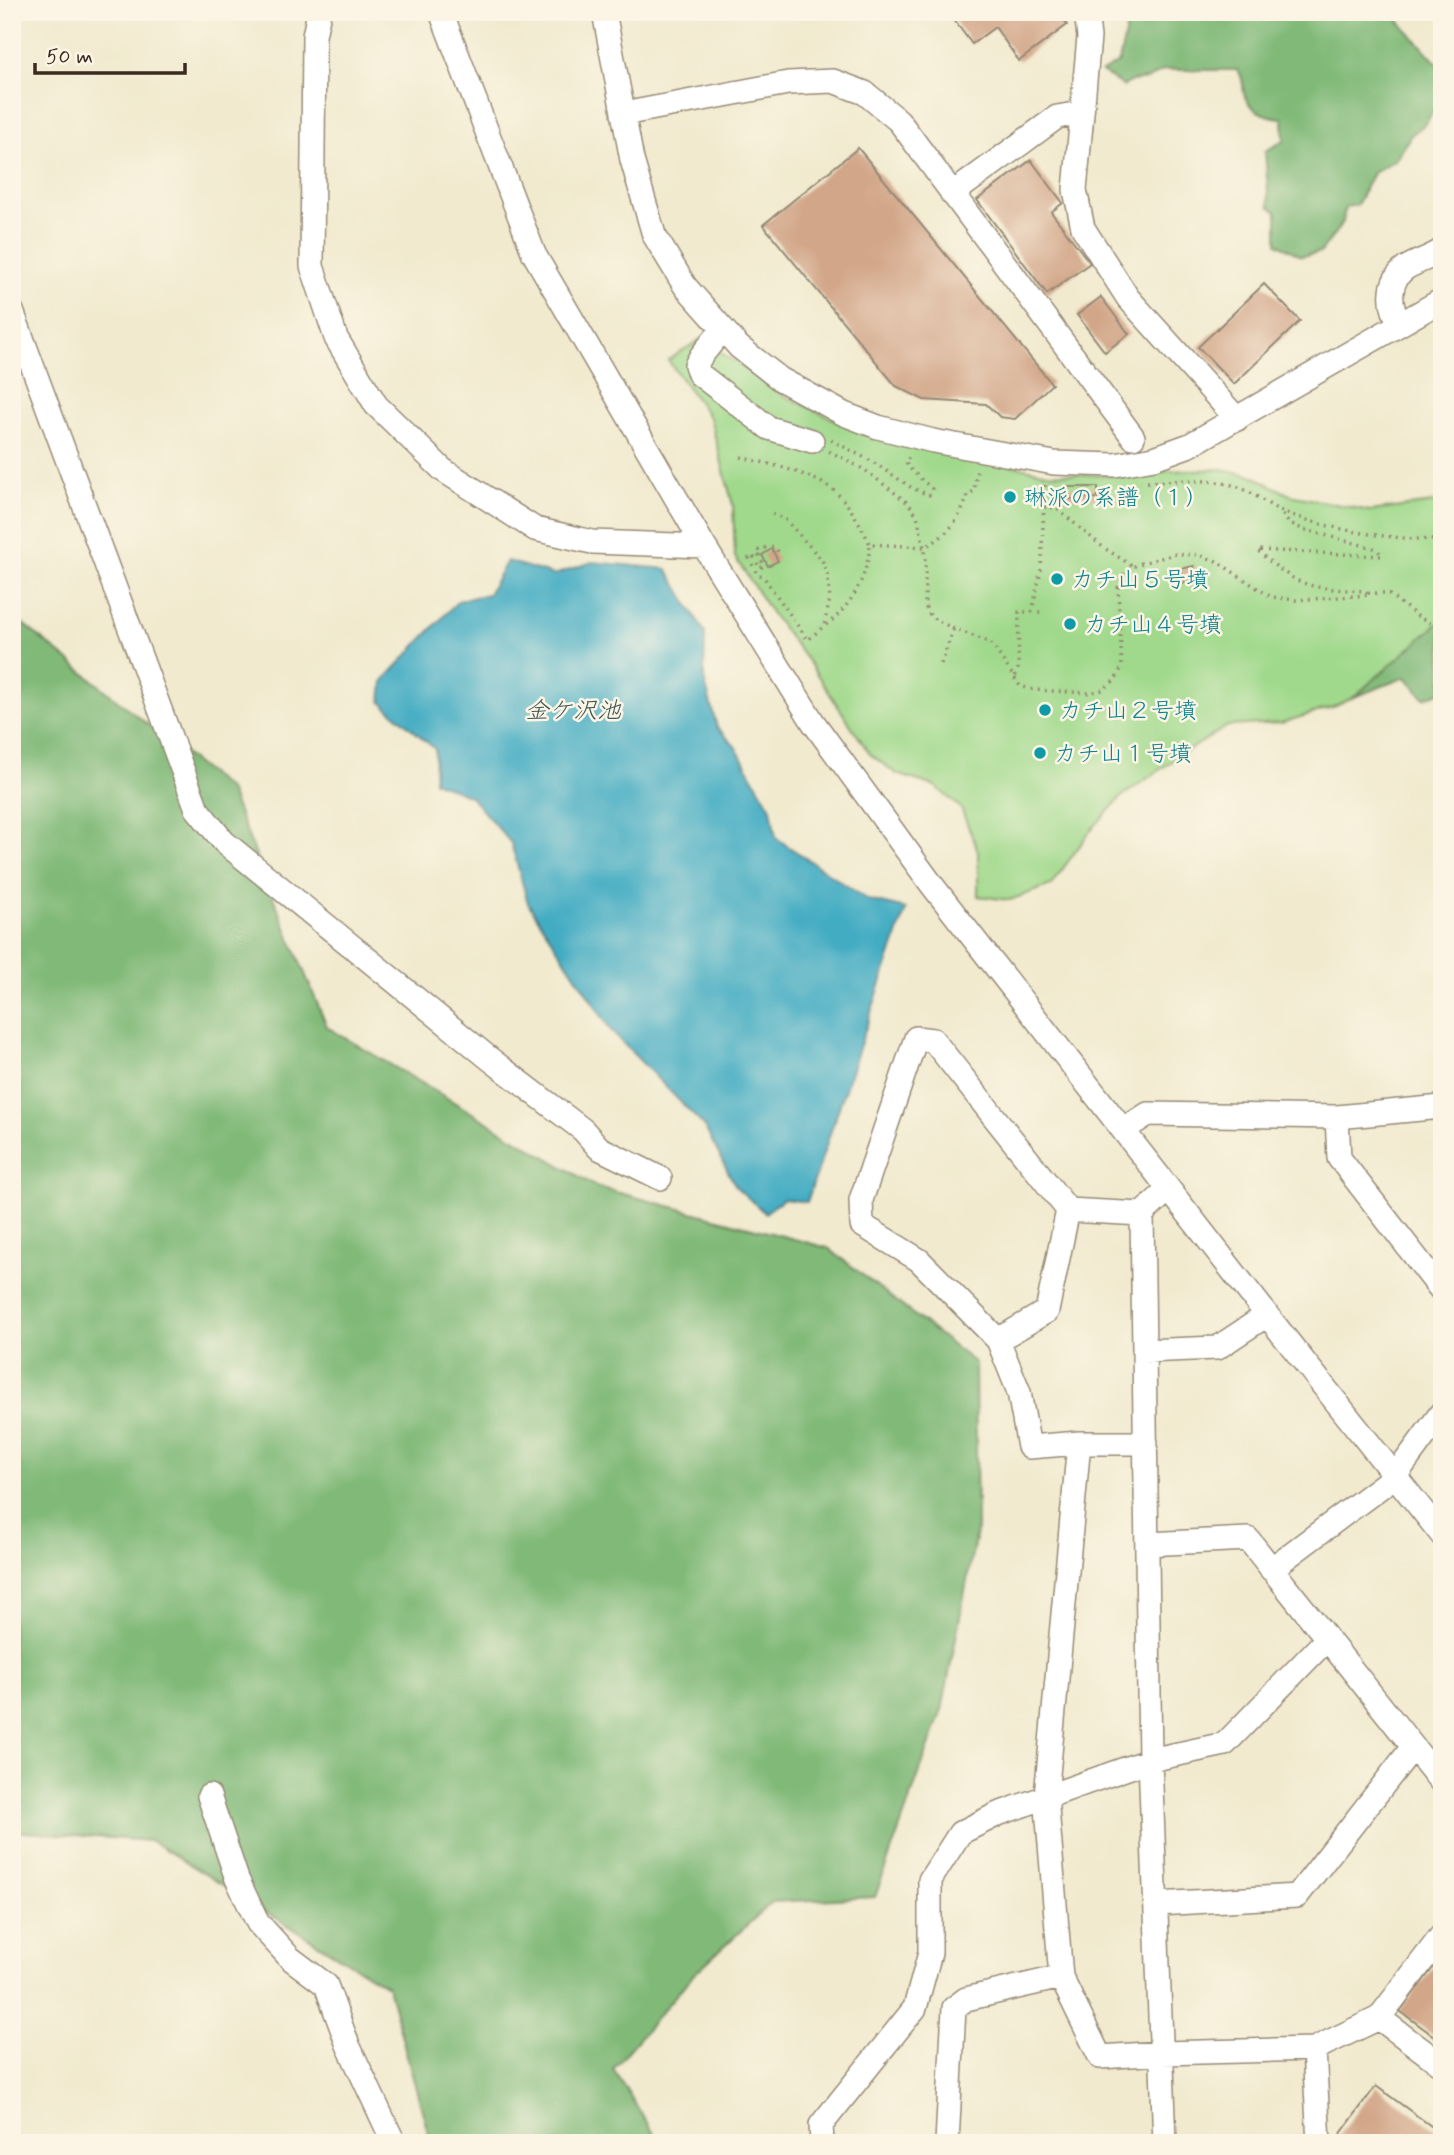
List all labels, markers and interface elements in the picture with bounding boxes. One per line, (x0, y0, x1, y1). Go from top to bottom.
scale bar (35, 32, 186, 76)
text: 50 m (46, 43, 93, 71)
place label: 琳派の系譜（１） (1024, 484, 1208, 514)
marker: 琳派の系譜（１） (1002, 489, 1018, 505)
place label: カチ山５号墳 (1071, 566, 1209, 596)
marker: カチ山５号墳 (1049, 571, 1065, 587)
place label: カチ山４号墳 (1084, 611, 1222, 641)
marker: カチ山４号墳 (1062, 616, 1078, 632)
water label: 金ケ沢池 (525, 696, 622, 727)
place label: カチ山２号墳 (1059, 697, 1197, 727)
marker: カチ山２号墳 (1037, 702, 1053, 718)
place label: カチ山１号墳 (1054, 740, 1192, 770)
marker: カチ山１号墳 (1032, 745, 1048, 761)

